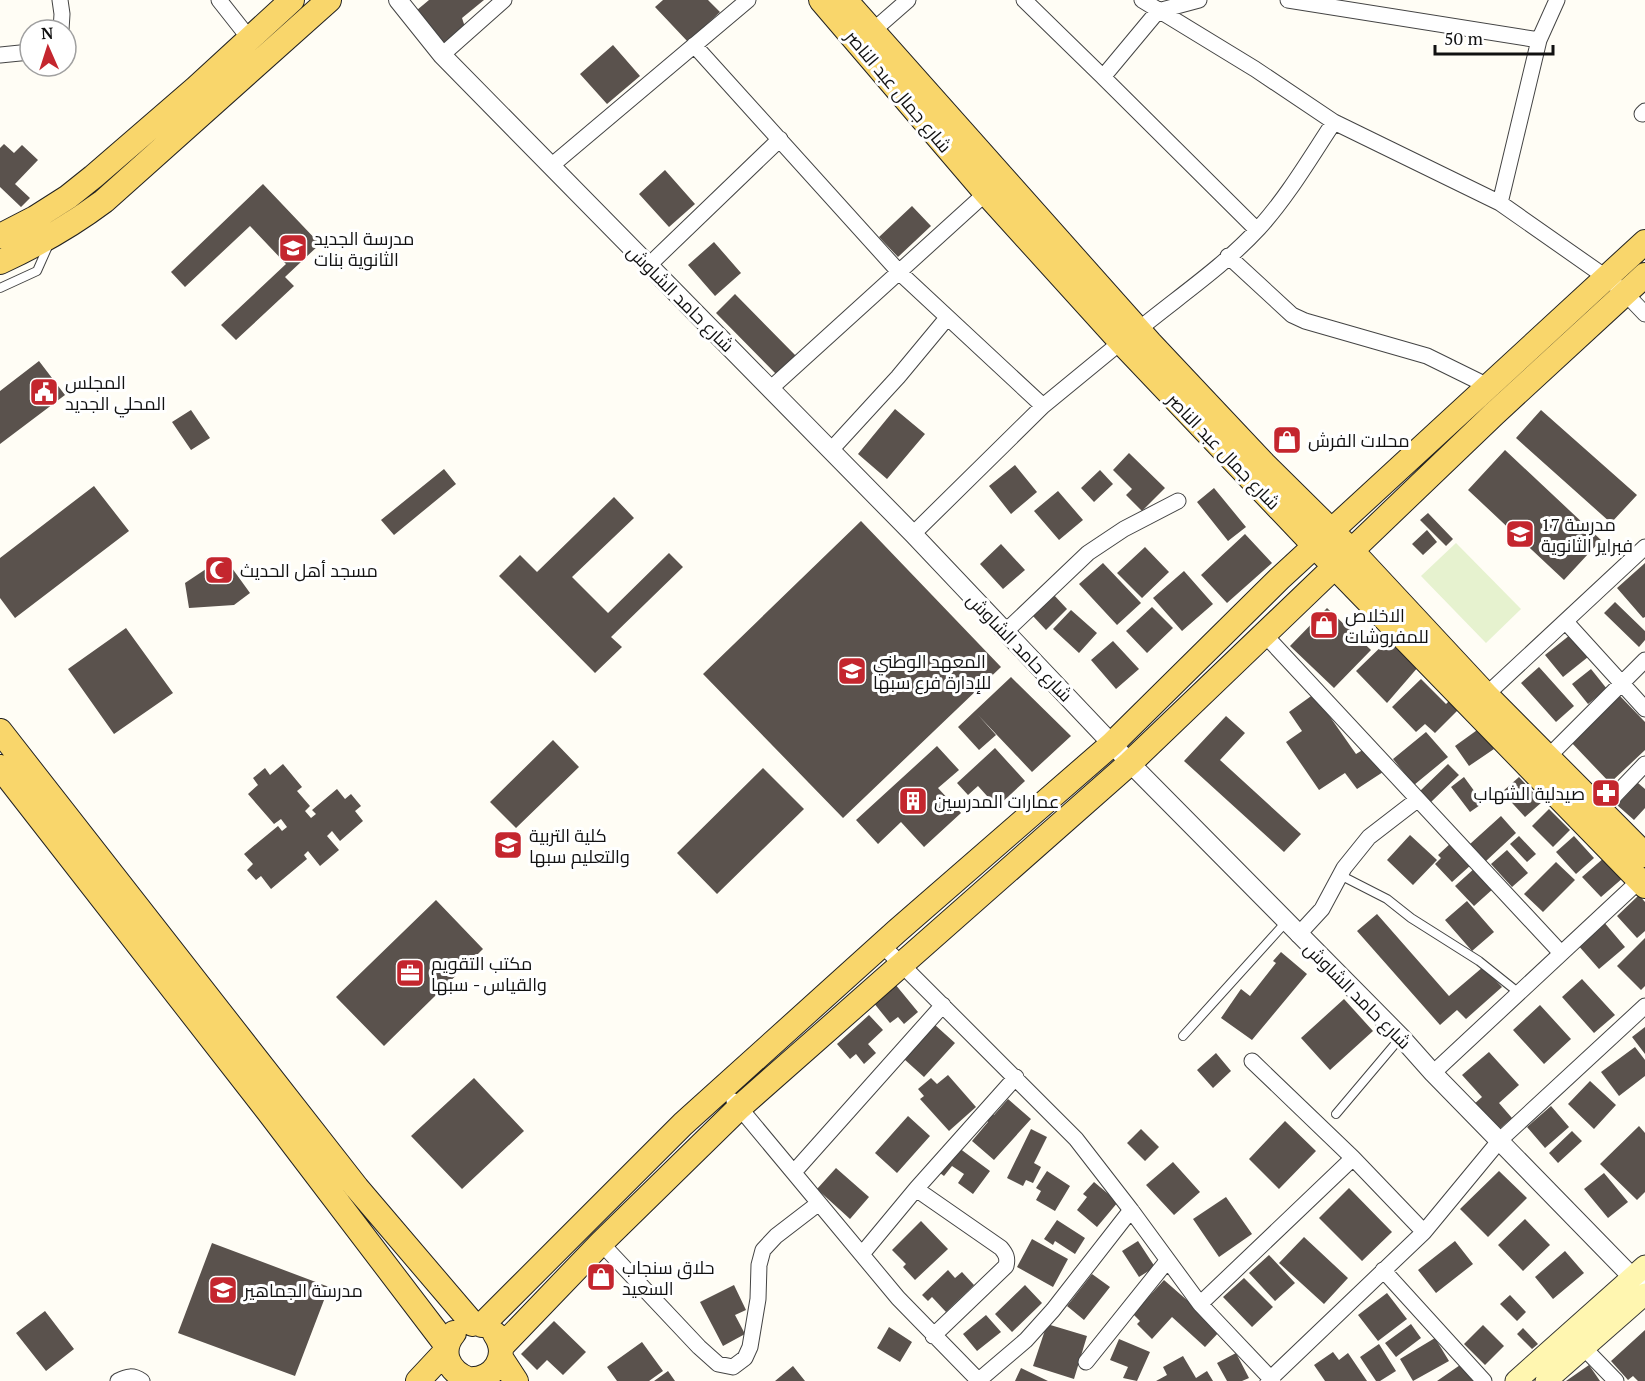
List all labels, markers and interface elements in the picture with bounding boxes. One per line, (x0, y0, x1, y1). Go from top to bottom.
north arrow (18, 18, 78, 78)
scale bar (1435, 18, 1554, 56)
text: N (41, 22, 54, 44)
street label: شارع جمال عبد الناصر (839, 24, 957, 158)
text: 50 m (1444, 26, 1484, 50)
place label: مدرسة الجديد الثانوية بنات (314, 226, 414, 271)
school or university icon: مدرسة الجديد الثانوية بنات (277, 232, 309, 264)
street label: شارع حامد الشاوش (621, 239, 740, 358)
place label: المجلس المحلي الجديد (65, 370, 166, 418)
public building icon: المجلس المحلي الجديد (28, 376, 60, 408)
street label: شارع جمال عبد الناصر (1161, 387, 1286, 515)
shop icon: محلات الفرش (1271, 424, 1303, 456)
place label: محلات الفرش (1308, 428, 1410, 452)
place label: مدرسة 17 فبراير الثانوية (1541, 512, 1633, 557)
school or university icon: مدرسة 17 فبراير الثانوية (1504, 518, 1536, 550)
mosque icon: مسجد أهل الحديث (203, 554, 235, 586)
place label: مسجد أهل الحديث (240, 558, 378, 582)
street label: شارع حامد الشاوش (961, 587, 1078, 707)
place label: الاخلاص للمفروشات (1345, 603, 1429, 648)
shop icon: الاخلاص للمفروشات (1308, 609, 1340, 641)
place label: المعهد الوطني للإدارة فرع سبها (873, 649, 991, 695)
school or university icon: المعهد الوطني للإدارة فرع سبها (836, 655, 868, 687)
pharmacy icon: صيدلية الشهاب (1590, 777, 1622, 809)
place label: صيدلية الشهاب (1474, 781, 1585, 805)
building icon: عمارات المدرسين (897, 785, 929, 817)
place label: عمارات المدرسين (934, 789, 1059, 813)
place label: كلية التربية والتعليم سبها (529, 823, 630, 869)
school or university icon: كلية التربية والتعليم سبها (492, 829, 524, 861)
street label: شارع حامد الشاوش (1298, 936, 1417, 1055)
place label: مكتب التقويم والقياس - سبها (431, 951, 547, 996)
office icon: مكتب التقويم والقياس - سبها (394, 957, 426, 989)
place label: حلاق سنجاب السعيد (622, 1255, 715, 1300)
shop icon: حلاق سنجاب السعيد (585, 1261, 617, 1293)
school or university icon: مدرسة الجماهير (207, 1274, 239, 1306)
place label: مدرسة الجماهير (243, 1278, 363, 1302)

